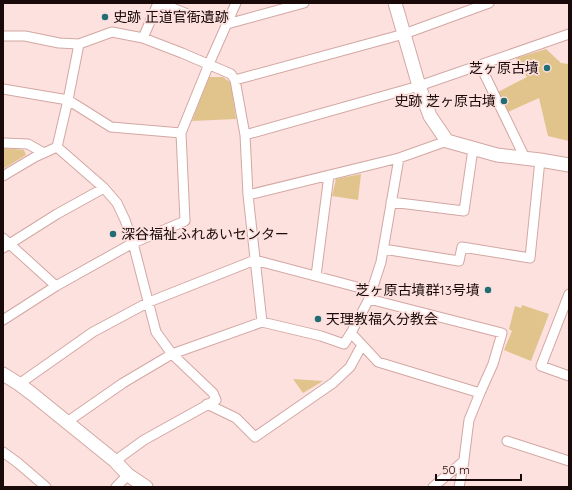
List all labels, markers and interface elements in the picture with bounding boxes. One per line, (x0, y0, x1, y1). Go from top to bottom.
place label: 史跡 正道官衙遺跡 (113, 8, 229, 26)
marker: 史跡 正道官衙遺跡 (100, 12, 110, 22)
place label: 芝ヶ原古墳 (469, 59, 539, 77)
marker: 芝ヶ原古墳 (542, 63, 552, 73)
place label: 史跡 芝ヶ原古墳 (394, 92, 496, 110)
marker: 史跡 芝ヶ原古墳 (499, 96, 509, 106)
place label: 深谷福祉ふれあいセンター (121, 225, 289, 243)
marker: 深谷福祉ふれあいセンター (108, 229, 118, 239)
place label: 芝ヶ原古墳群13号墳 (355, 281, 480, 299)
marker: 芝ヶ原古墳群13号墳 (483, 285, 493, 295)
place label: 天理教福久分教会 (326, 310, 438, 328)
marker: 天理教福久分教会 (313, 314, 323, 324)
scale bar (436, 456, 521, 482)
text: 50 m (442, 462, 470, 477)

